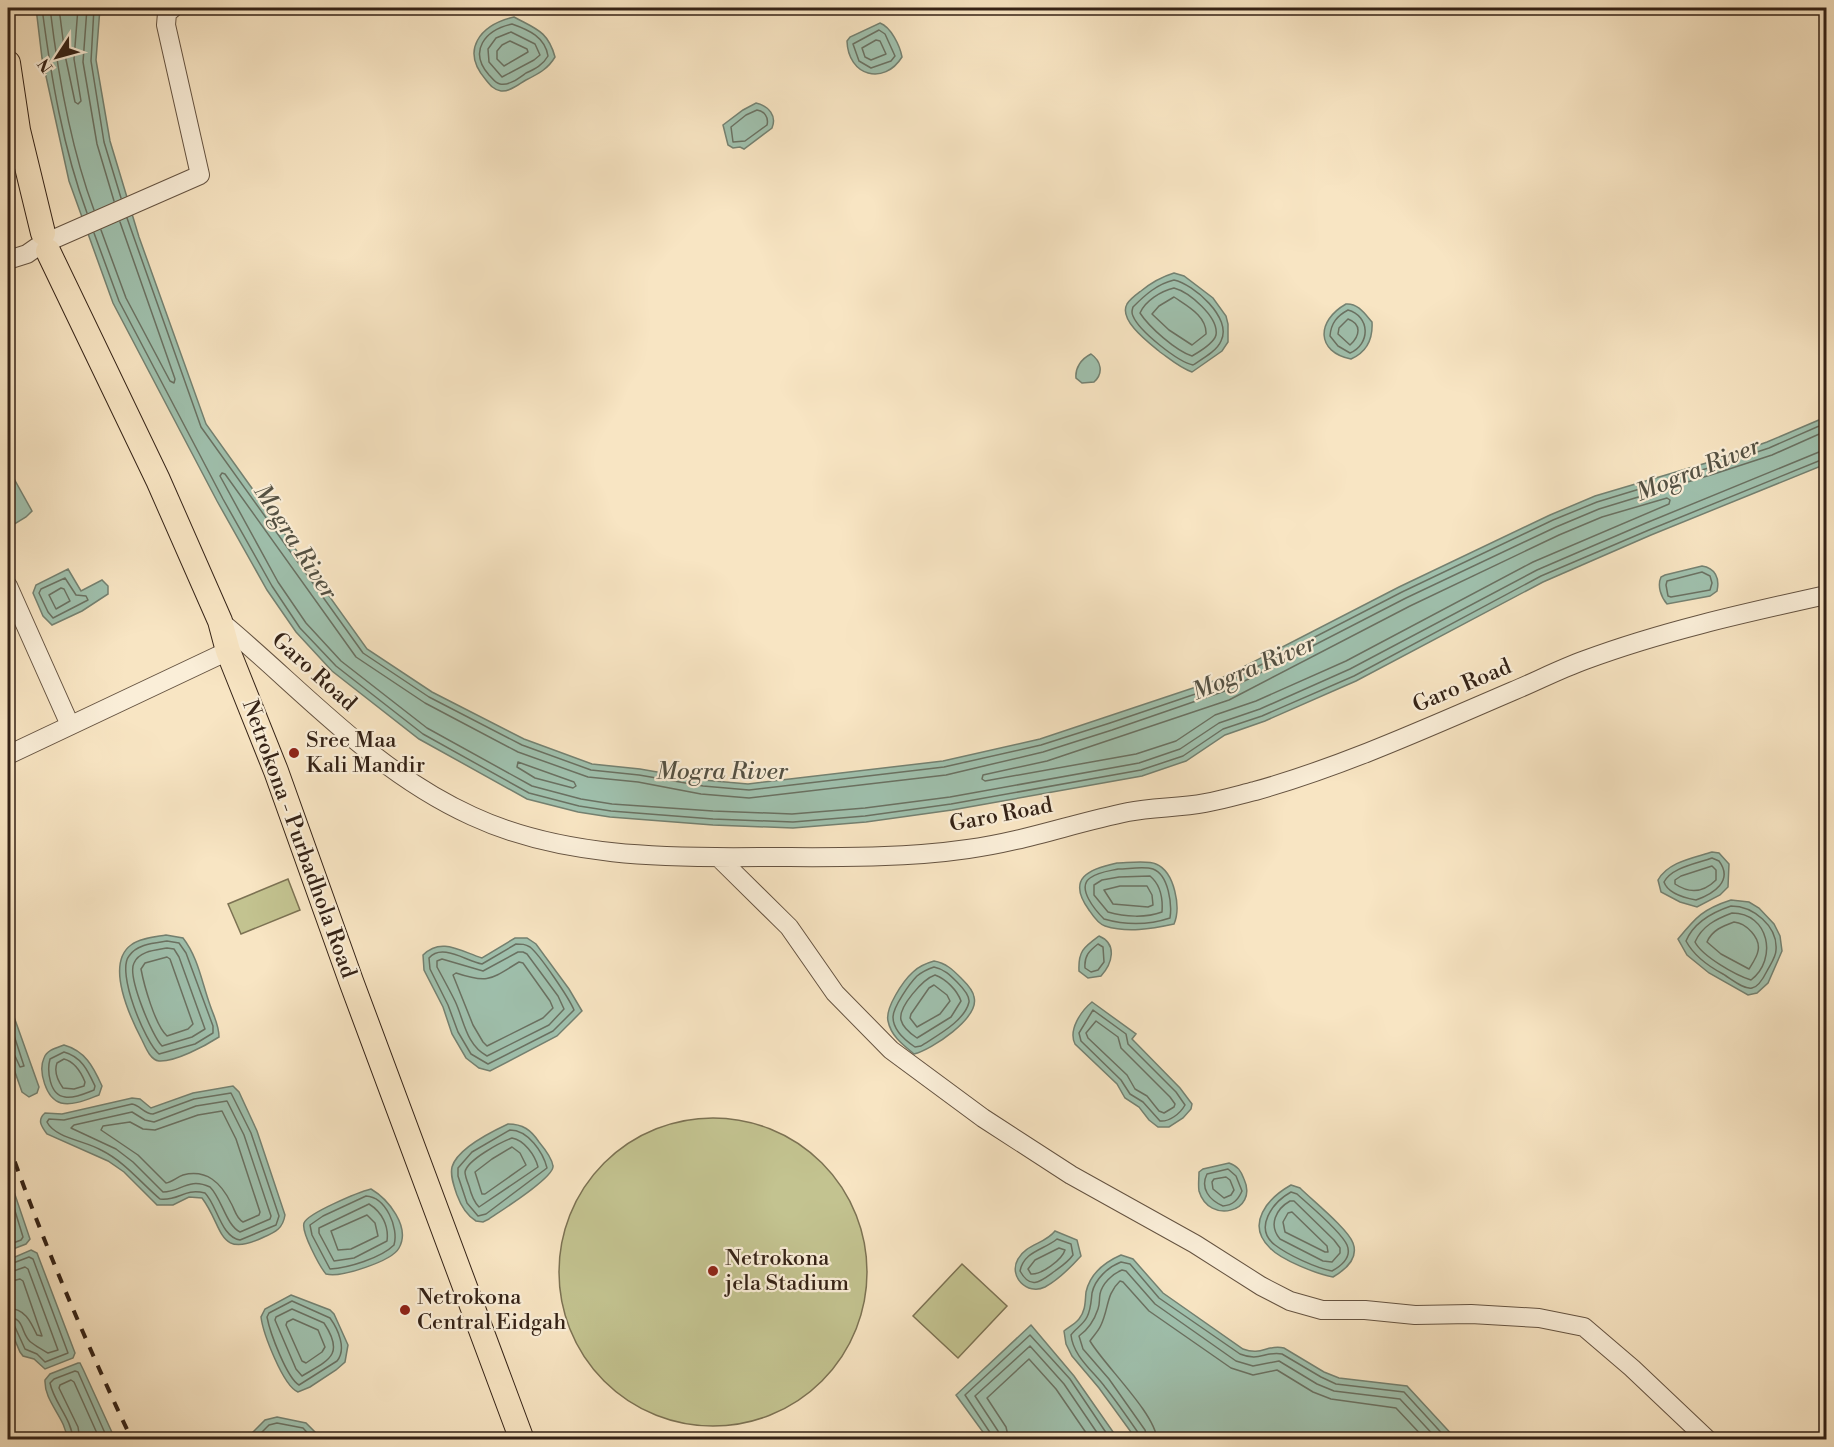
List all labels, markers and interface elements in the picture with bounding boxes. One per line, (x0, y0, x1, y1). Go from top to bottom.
north arrow (27, 27, 87, 87)
text: N (34, 54, 57, 76)
water label: Mogra River (1631, 431, 1766, 509)
water label: Mogra River (246, 478, 344, 606)
street label: Garo Road (266, 627, 362, 717)
water label: Mogra River (1187, 628, 1321, 708)
street label: Garo Road (1409, 653, 1516, 719)
street label: Netrokona - Purbadhola Road (236, 696, 362, 982)
place label: Sree Maa Kali Mandir (306, 727, 425, 779)
marker: Sree Maa Kali Mandir (287, 746, 301, 760)
water label: Mogra River (656, 757, 789, 787)
street label: Garo Road (947, 792, 1055, 838)
place label: Netrokona jela Stadium (724, 1245, 849, 1297)
marker: Netrokona jela Stadium (706, 1264, 720, 1278)
place label: Netrokona Central Eidgah (417, 1284, 566, 1336)
marker: Netrokona Central Eidgah (398, 1303, 412, 1317)

